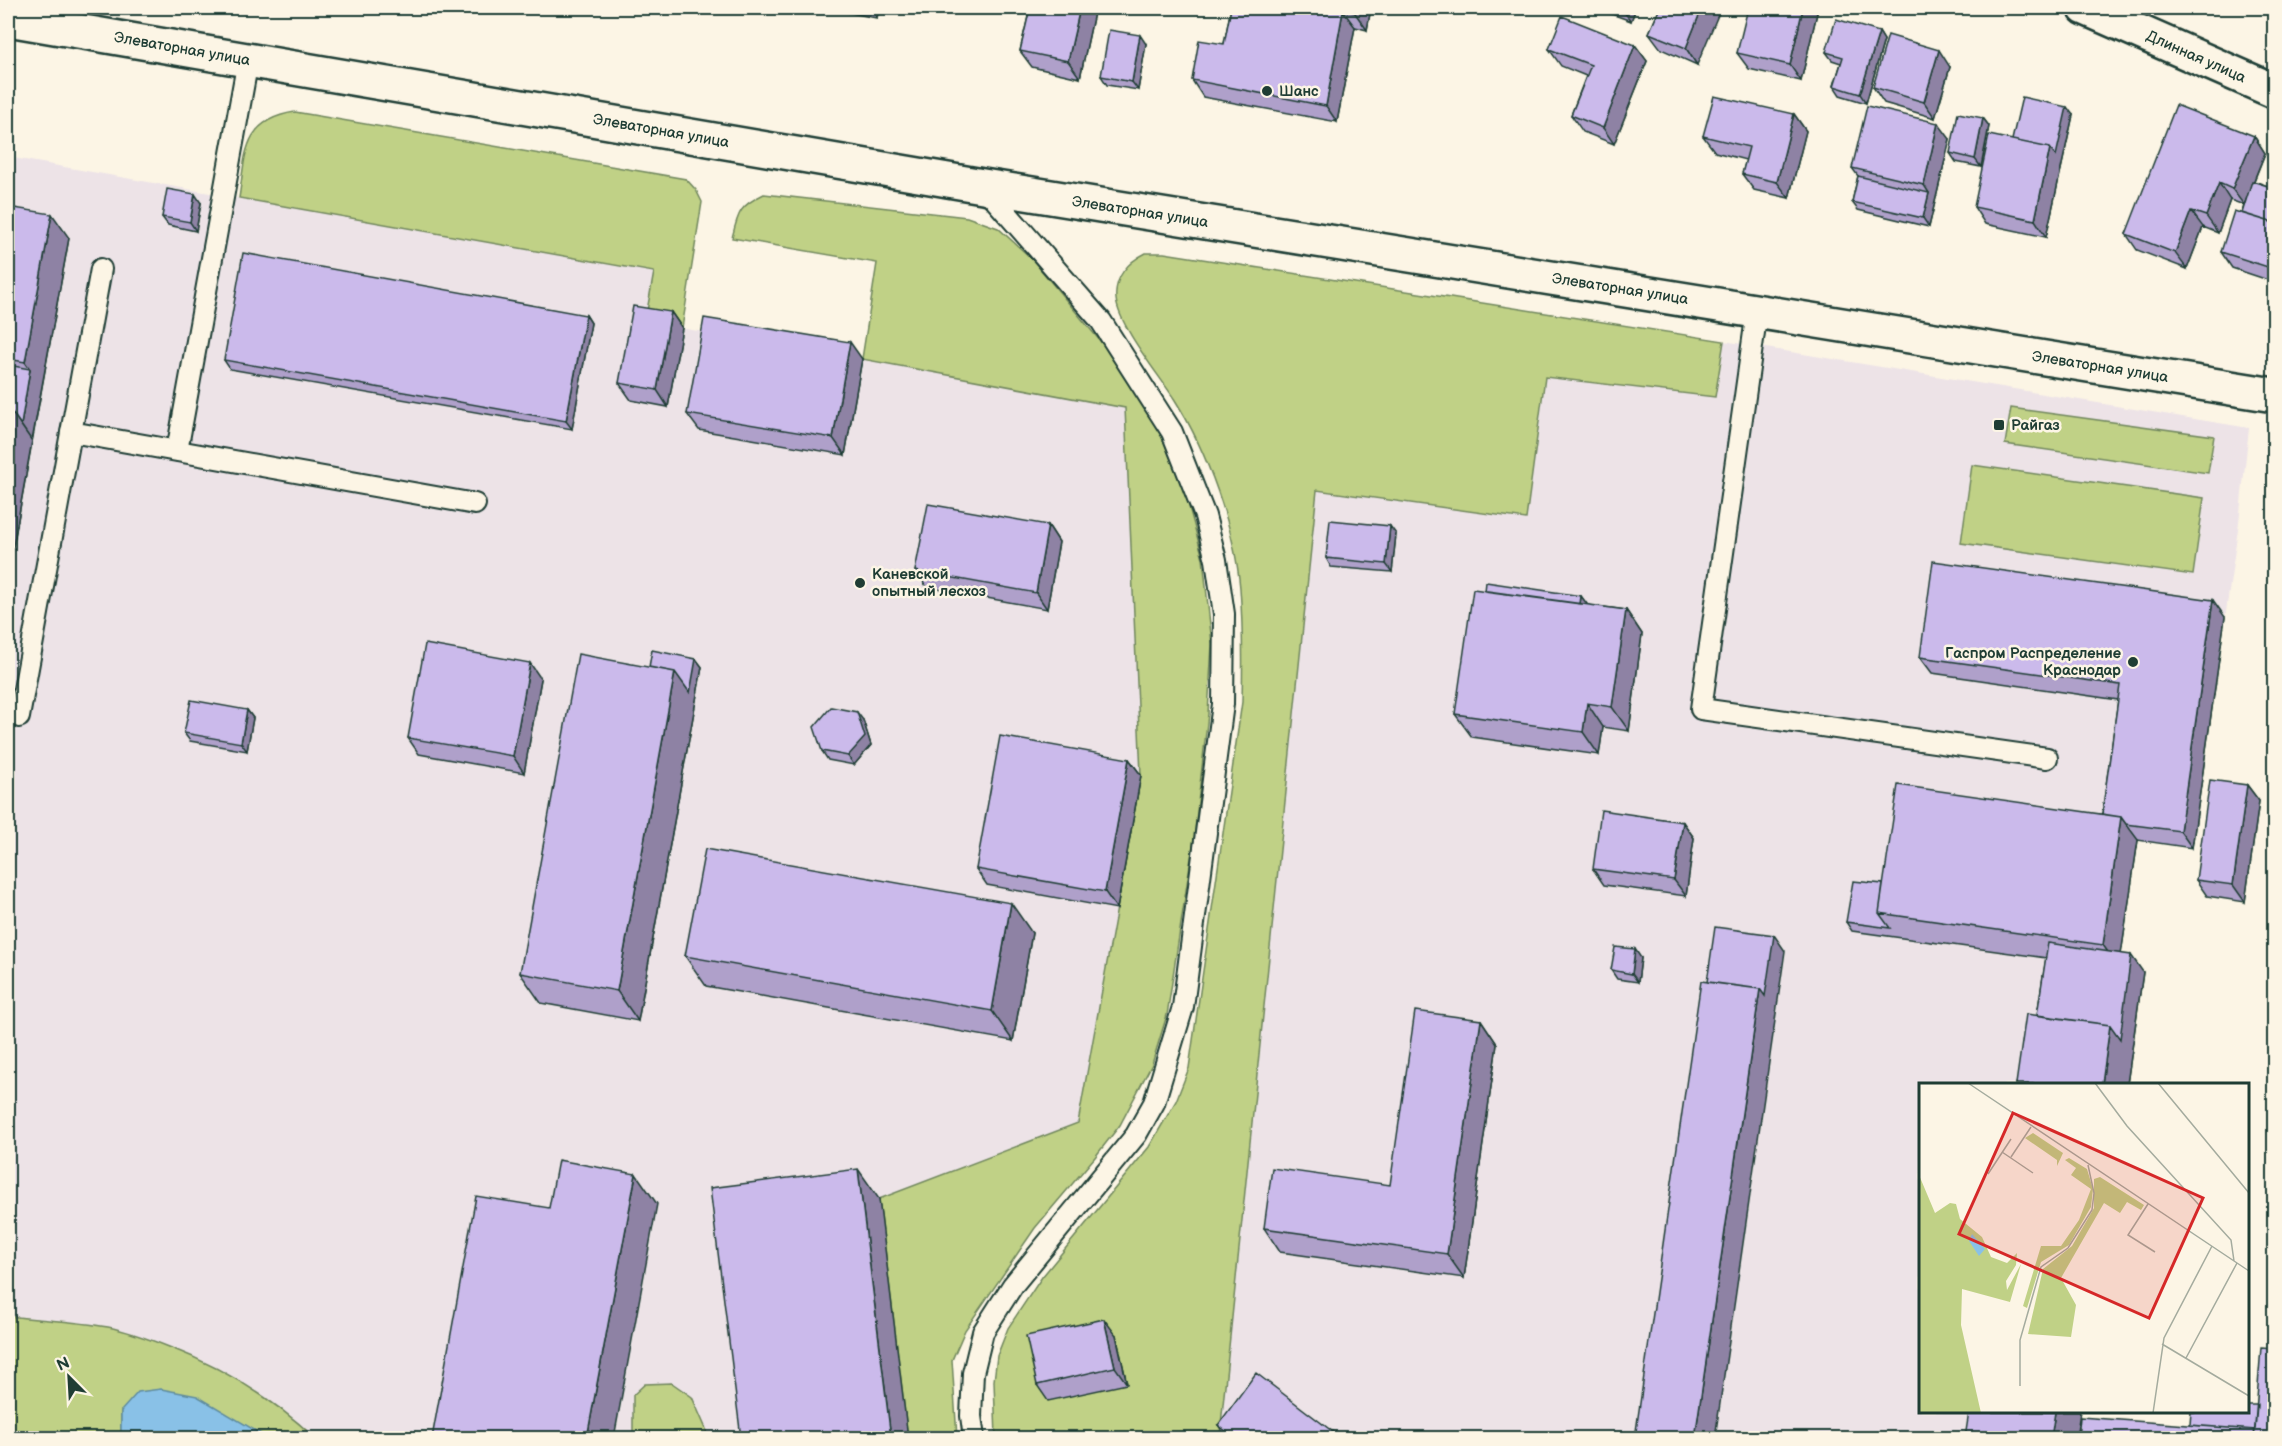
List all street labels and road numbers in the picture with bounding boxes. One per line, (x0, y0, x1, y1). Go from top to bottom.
street label: Длинная улица (2143, 27, 2249, 88)
street label: Элеваторная улица (112, 28, 252, 70)
street label: Элеваторная улица (591, 110, 731, 152)
street label: Элеваторная улица (1070, 192, 1210, 232)
street label: Элеваторная улица (1550, 269, 1690, 309)
street label: Элеваторная улица (2030, 347, 2170, 387)

